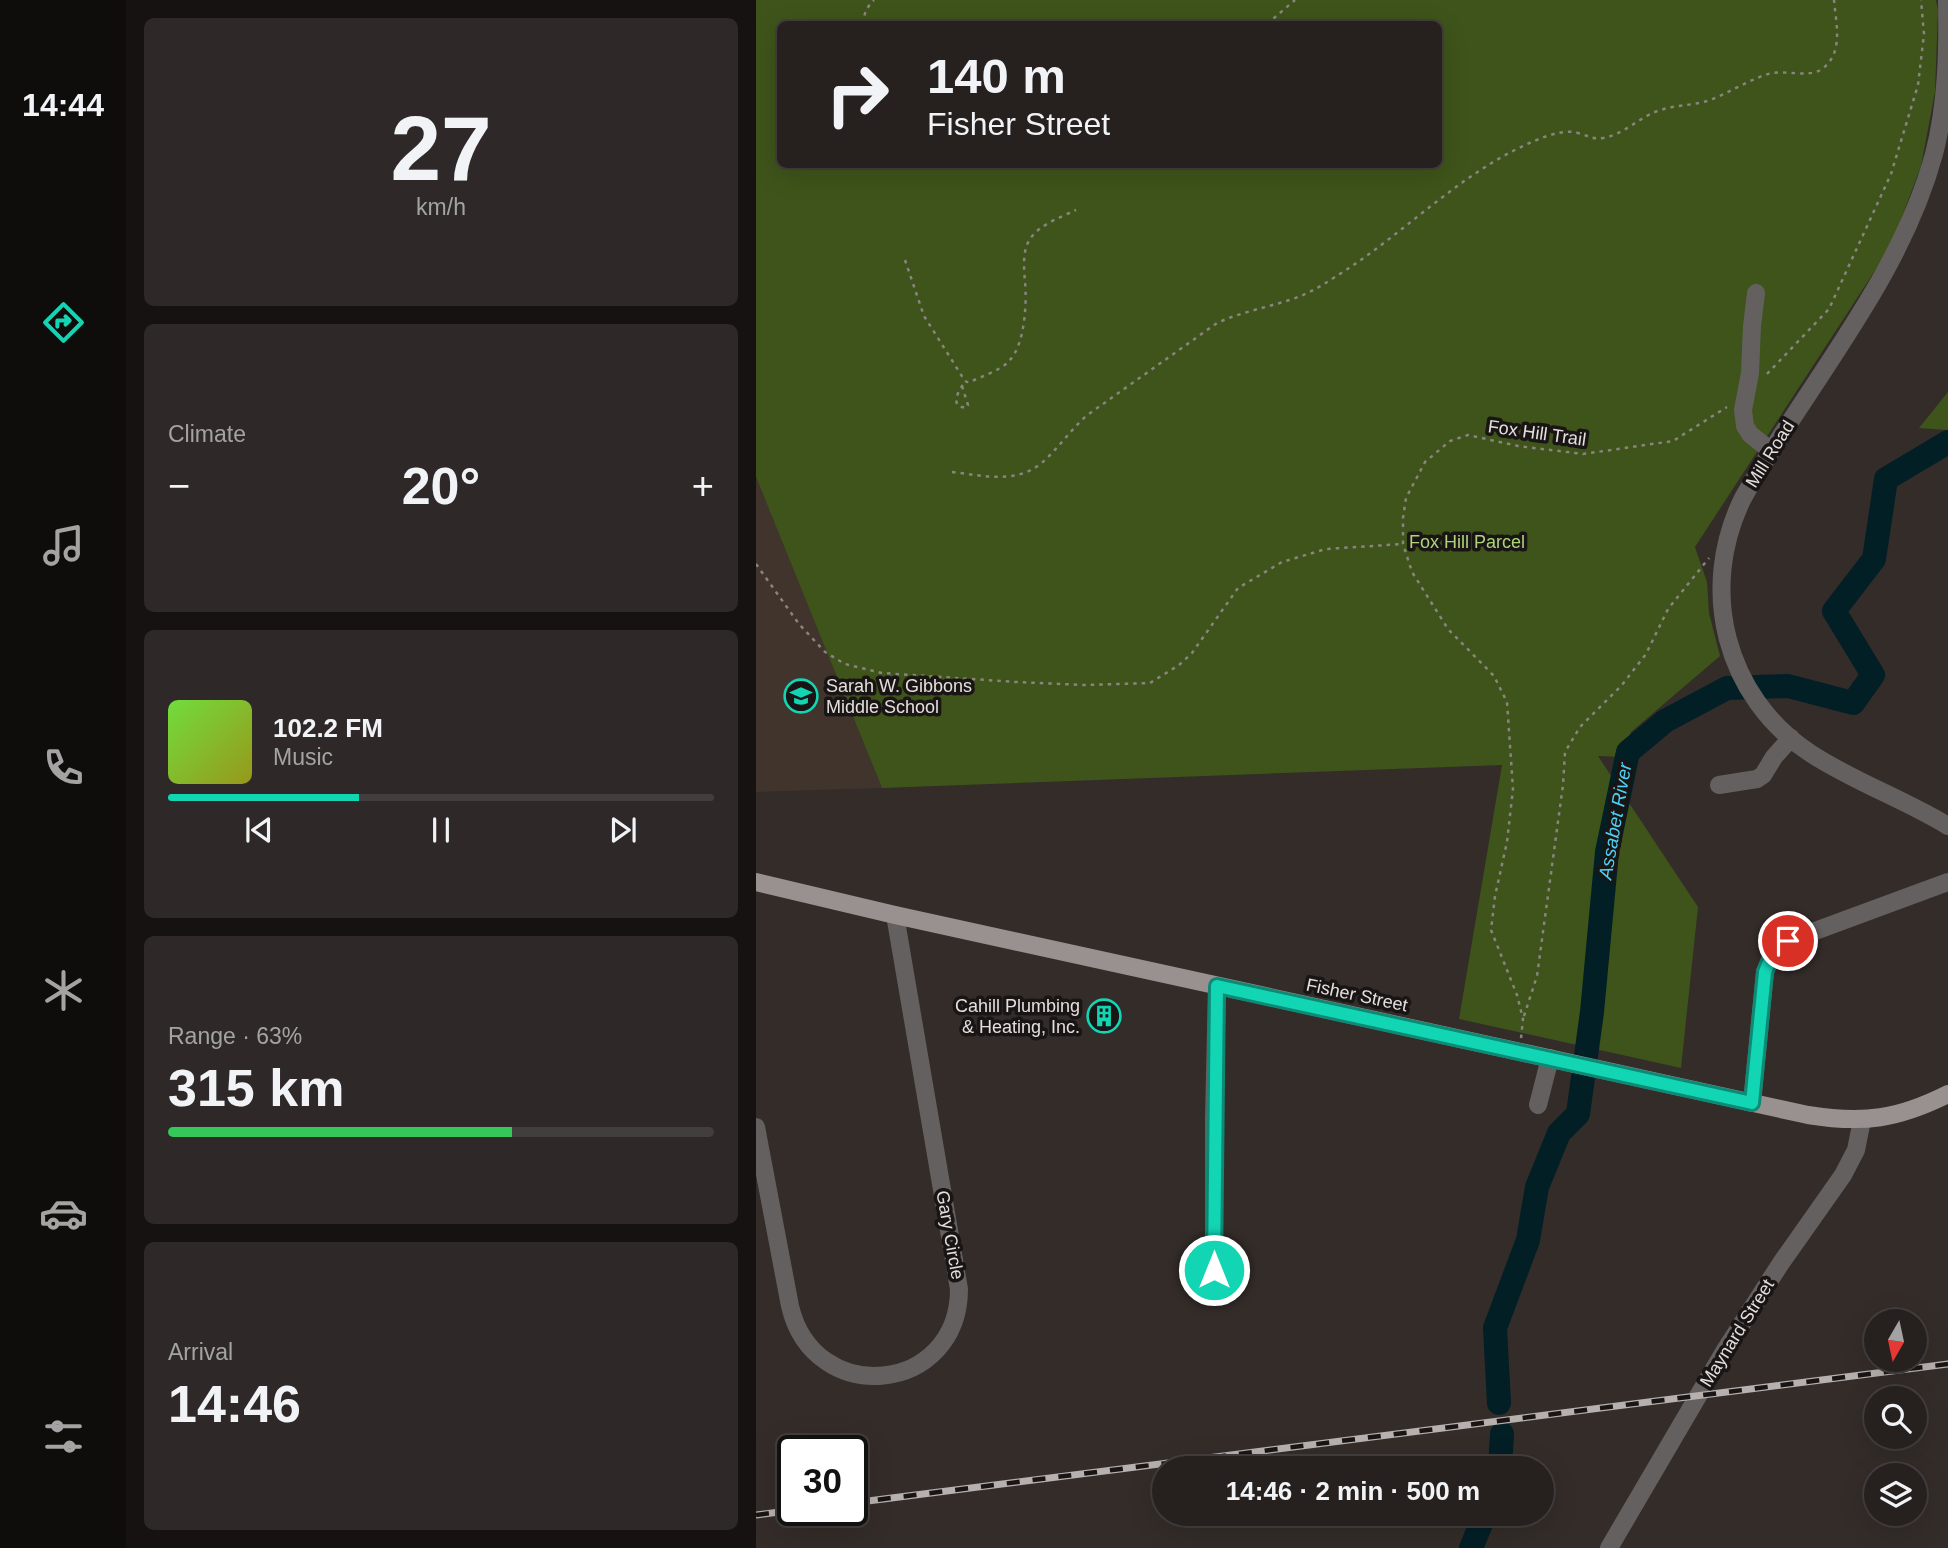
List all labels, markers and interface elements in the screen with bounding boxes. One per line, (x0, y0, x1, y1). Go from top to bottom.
icon: right (812, 49, 903, 140)
text: 140 m (927, 49, 1066, 103)
text: 14:44 (22, 87, 104, 123)
text: 27 (390, 98, 492, 199)
text: Fisher Street (927, 106, 1110, 142)
text: km/h (416, 194, 466, 220)
icon: directions (39, 298, 88, 347)
street label: Fox Hill Trail (1487, 416, 1587, 450)
street label: Mill Road (1742, 417, 1798, 491)
text: Climate (168, 421, 246, 447)
text: 20° (402, 457, 480, 515)
text: − (168, 465, 190, 507)
text: + (692, 465, 714, 507)
icon: music (39, 521, 88, 570)
park label: Fox Hill Parcel (1409, 532, 1525, 552)
place label: Sarah W. Gibbons Middle School (826, 676, 972, 717)
school or university icon: Sarah W. Gibbons Middle School (782, 677, 820, 715)
text: 102.2 FM (273, 713, 383, 743)
icon: phone (39, 743, 88, 792)
text: Music (273, 744, 333, 770)
water label: Assabet River (1594, 760, 1636, 882)
icon: previous (240, 811, 278, 849)
icon: pause (422, 811, 460, 849)
icon: next (604, 811, 642, 849)
pin (1758, 911, 1818, 971)
icon: arrive (1769, 922, 1807, 960)
icon: climate (39, 966, 88, 1015)
street label: Fisher Street (1305, 975, 1409, 1015)
place label: Cahill Plumbing & Heating, Inc. (955, 996, 1080, 1037)
building icon: Cahill Plumbing & Heating, Inc. (1085, 997, 1123, 1035)
text: Range · 63% (168, 1023, 302, 1049)
text: 315 km (168, 1059, 344, 1117)
icon: car (39, 1189, 88, 1238)
street label: Gary Circle (932, 1189, 968, 1281)
position arrow (1177, 1233, 1251, 1307)
street label: Maynard Street (1696, 1276, 1778, 1390)
north arrow (1864, 1309, 1927, 1372)
map controls (1864, 1309, 1927, 1526)
text: Arrival (168, 1339, 233, 1365)
text: 14:46 (168, 1375, 301, 1433)
button: search (1864, 1386, 1927, 1449)
icon: filters (39, 1412, 88, 1461)
speed limit sign: 30 (777, 1435, 868, 1526)
button: layers (1864, 1463, 1927, 1526)
text: 14:46 · 2 min · 500 m (1226, 1476, 1480, 1506)

